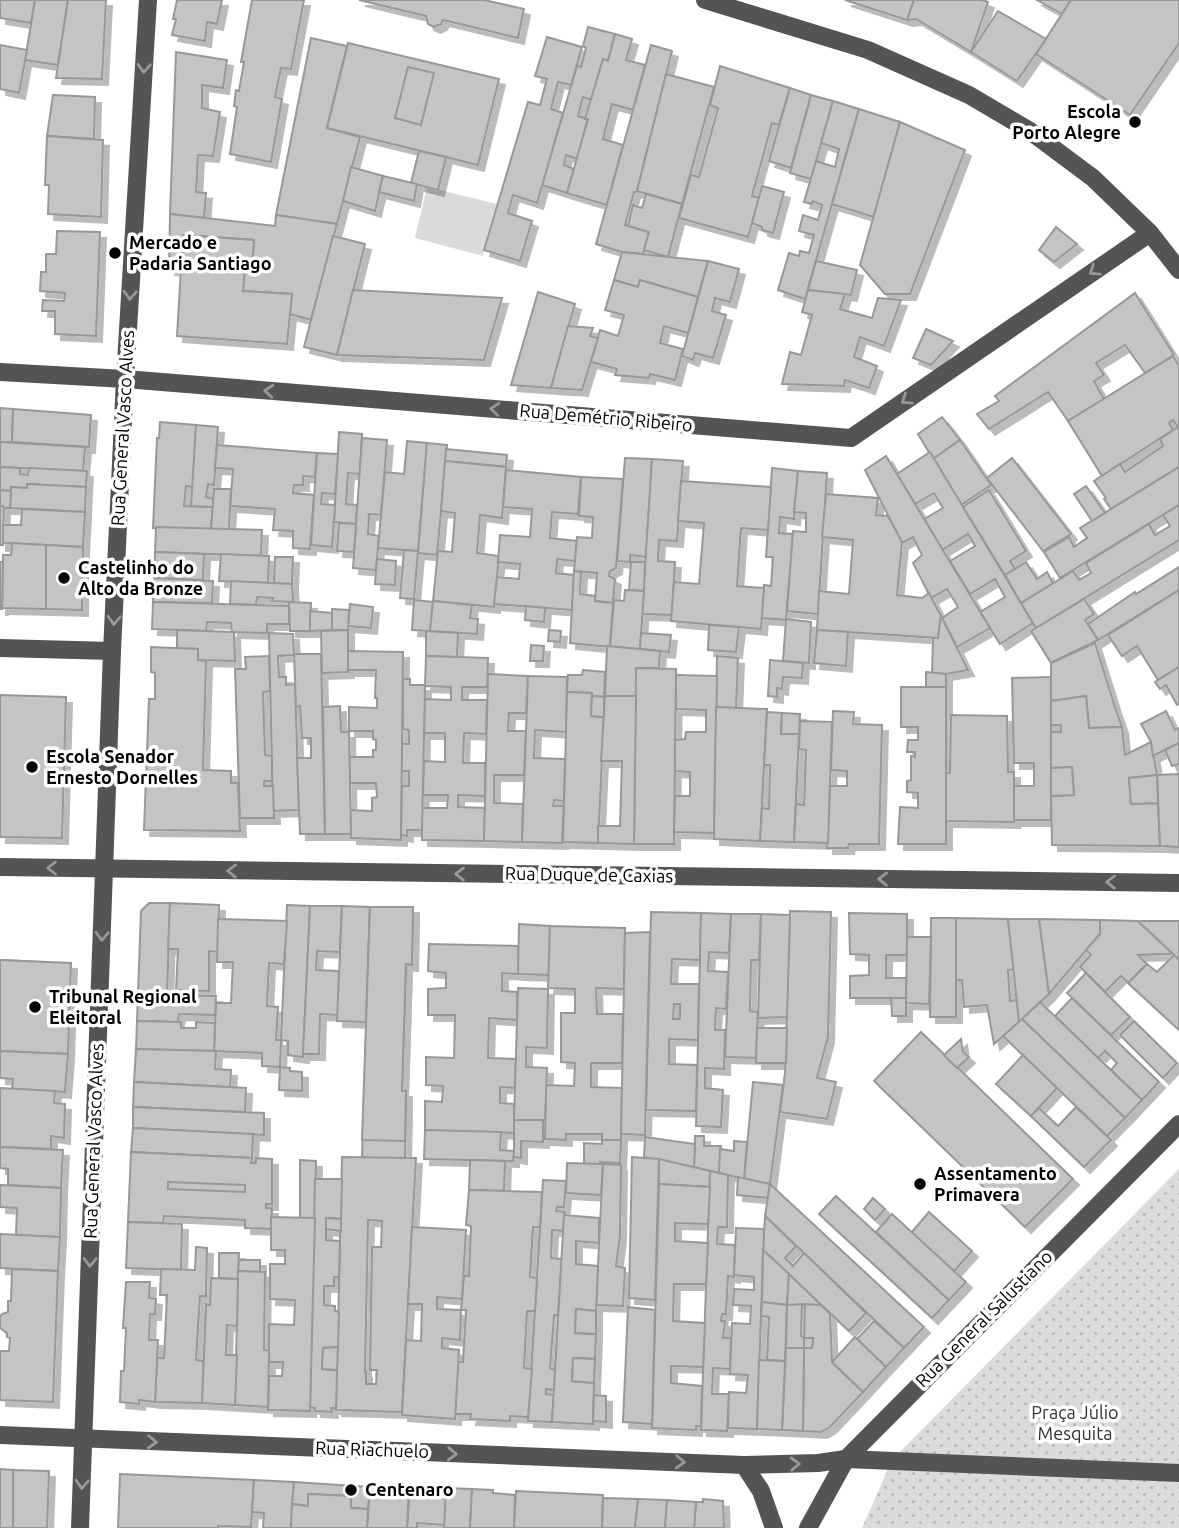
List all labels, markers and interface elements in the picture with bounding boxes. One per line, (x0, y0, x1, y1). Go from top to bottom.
one-way arrow (136, 63, 151, 74)
place label: Escola Porto Alegre (1012, 101, 1121, 142)
marker: Escola Porto Alegre (1127, 114, 1143, 130)
place label: Mercado e Padaria Santiago (129, 232, 272, 273)
marker: Mercado e Padaria Santiago (107, 245, 123, 261)
one-way arrow (1089, 263, 1102, 276)
one-way arrow (123, 290, 138, 301)
street label: Rua General Vasco Alves (107, 329, 137, 526)
one-way arrow (263, 384, 274, 399)
one-way arrow (901, 392, 914, 404)
street label: Rua Demétrio Ribeiro (519, 399, 693, 435)
one-way arrow (490, 402, 501, 417)
place label: Castelinho do Alto da Bronze (78, 557, 203, 598)
marker: Castelinho do Alto da Bronze (56, 570, 72, 586)
one-way arrow (107, 615, 122, 626)
place label: Escola Senador Ernesto Dornelles (46, 746, 198, 787)
marker: Escola Senador Ernesto Dornelles (24, 759, 40, 775)
one-way arrow (46, 860, 57, 876)
one-way arrow (227, 863, 237, 879)
street label: Rua Duque de Caxias (505, 863, 673, 885)
one-way arrow (454, 866, 465, 882)
one-way arrow (878, 871, 888, 887)
one-way arrow (1105, 874, 1116, 890)
one-way arrow (94, 931, 109, 942)
place label: Tribunal Regional Eleitoral (49, 986, 197, 1027)
marker: Tribunal Regional Eleitoral (27, 999, 43, 1015)
street label: Rua General Vasco Alves (80, 1043, 106, 1239)
place label: Assentamento Primavera (934, 1163, 1057, 1204)
marker: Assentamento Primavera (912, 1176, 928, 1192)
street label: Rua General Salustiano (911, 1246, 1056, 1391)
one-way arrow (82, 1257, 98, 1267)
park label: Praça Júlio Mesquita (1031, 1402, 1119, 1443)
one-way arrow (146, 1434, 157, 1449)
street label: Rua Riachuelo (315, 1437, 429, 1461)
one-way arrow (447, 1446, 458, 1461)
one-way arrow (675, 1455, 686, 1470)
one-way arrow (790, 1456, 801, 1471)
one-way arrow (74, 1478, 89, 1489)
place label: Centenaro (365, 1479, 453, 1499)
marker: Centenaro (343, 1482, 359, 1498)

